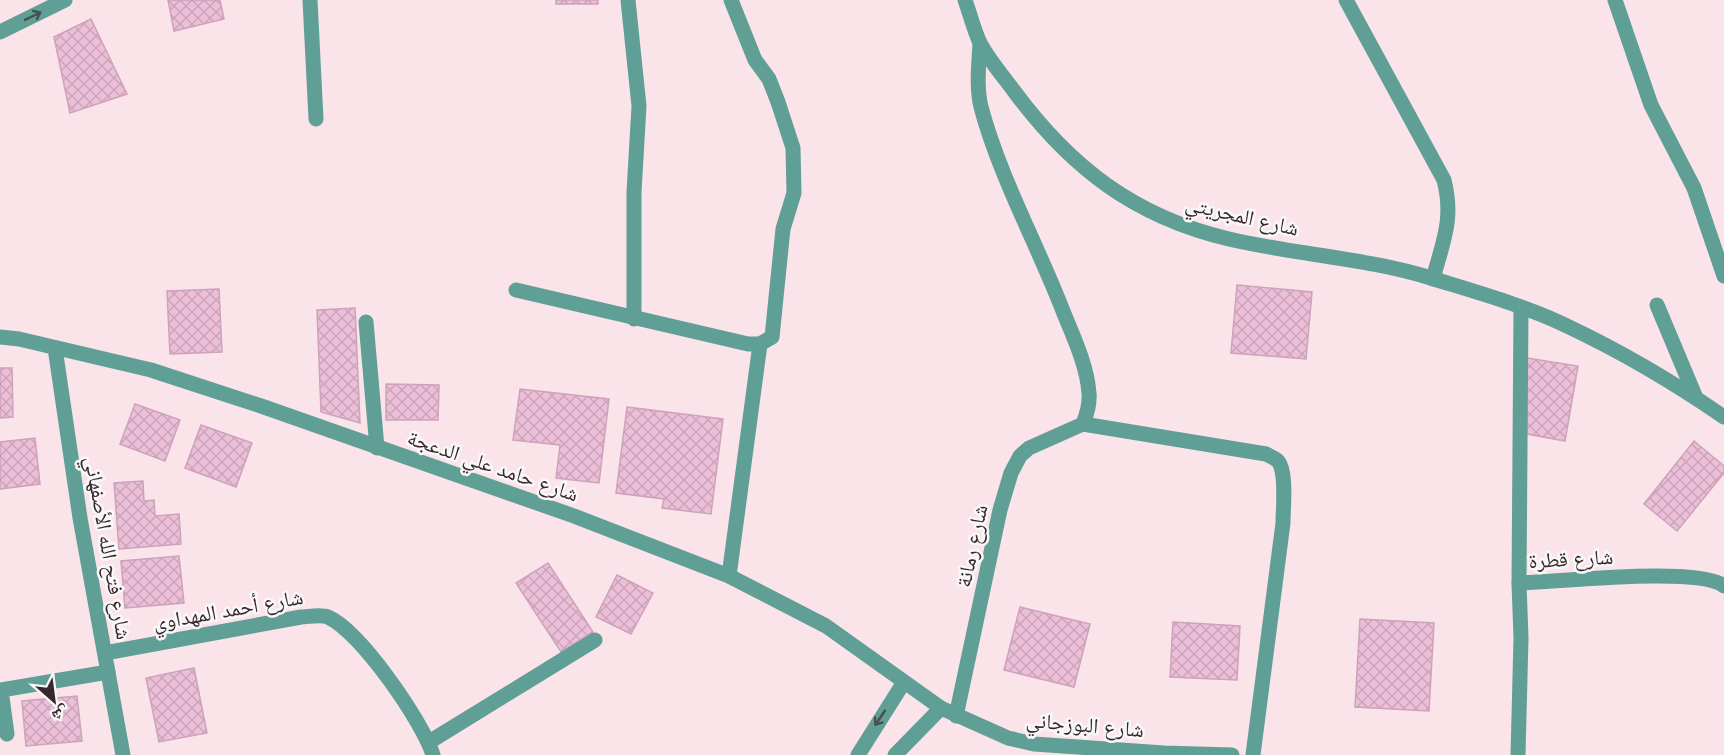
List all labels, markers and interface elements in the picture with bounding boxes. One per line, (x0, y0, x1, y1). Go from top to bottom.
one-way arrow (23, 10, 41, 21)
street label: شارع المجريتي (1182, 189, 1301, 245)
street label: شارع حامد علي الدعجة (403, 424, 582, 511)
street label: شارع فتح الله الأصفهاني (76, 454, 138, 642)
street label: شارع رمانة (950, 502, 993, 590)
street label: شارع قطرة (1528, 543, 1614, 574)
street label: شارع أحمد المهداوي (151, 583, 306, 639)
north arrow (24, 671, 84, 731)
text: ش (49, 701, 73, 727)
street label: شارع البوزجاني (1025, 706, 1145, 746)
one-way arrow (874, 709, 886, 725)

